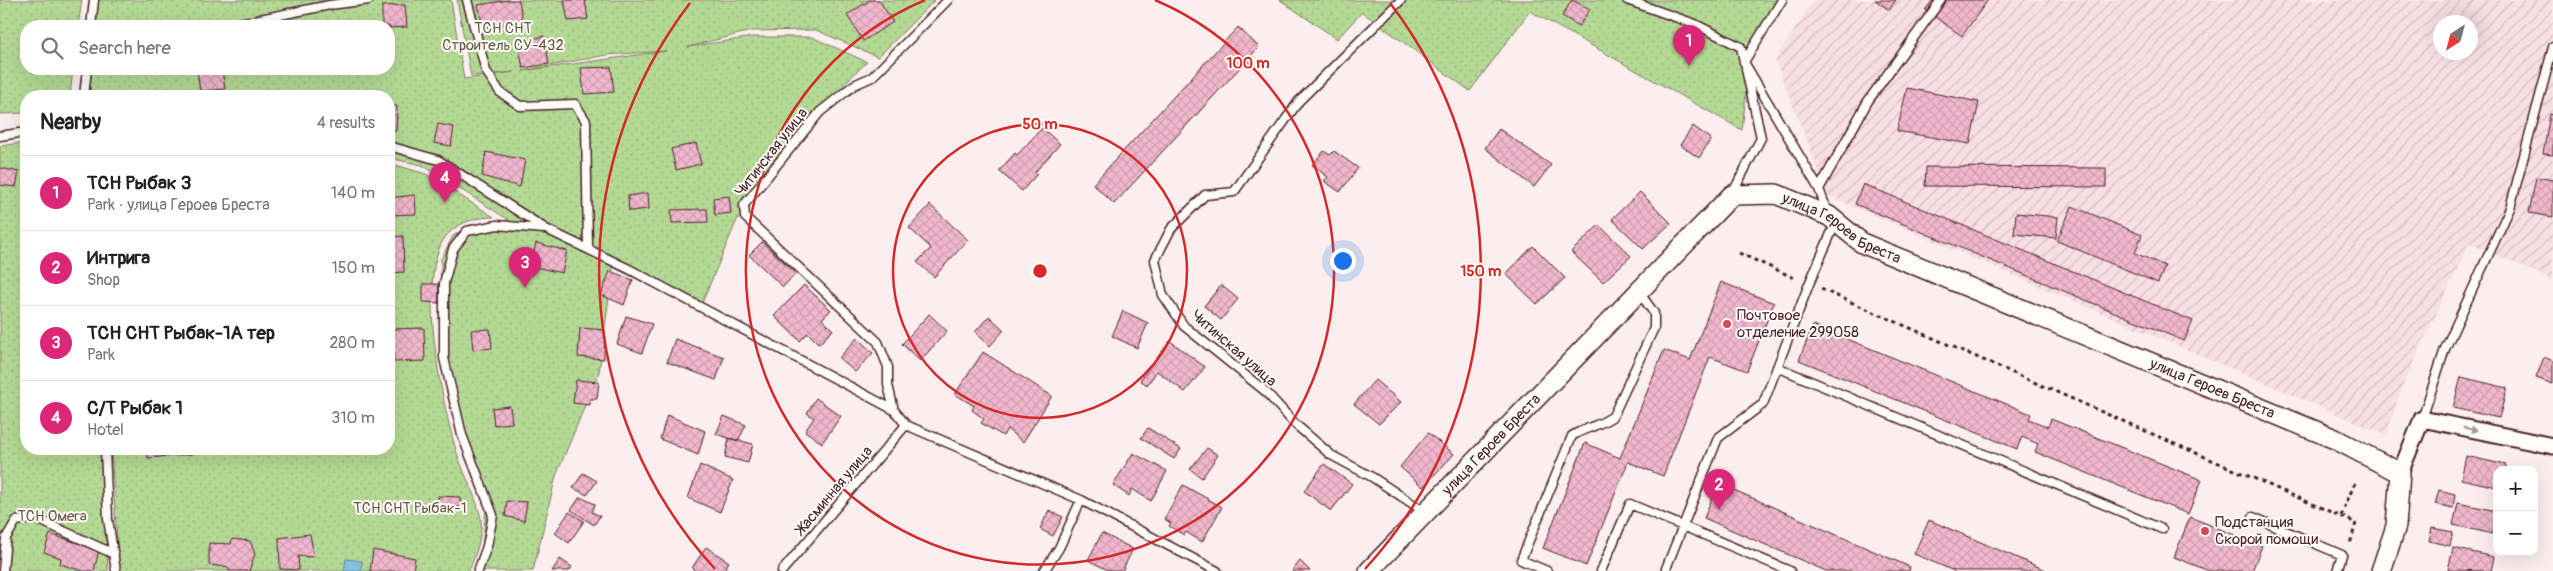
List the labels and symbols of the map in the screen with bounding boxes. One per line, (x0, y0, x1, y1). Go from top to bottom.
north arrow (2433, 15, 2478, 60)
park label: ТСН СНТ Строитель СУ-432 (442, 19, 564, 55)
pin: 1 (1673, 25, 1705, 66)
text: 100 m (1227, 54, 1269, 73)
street label: Читинская улица (731, 104, 812, 200)
text: 50 m (1023, 115, 1057, 134)
pin: 4 (429, 162, 461, 203)
street label: улица Героев Бреста (1778, 188, 1904, 268)
pin: 3 (509, 247, 541, 288)
your location (1330, 248, 1356, 274)
centre of rings (1031, 262, 1049, 280)
text: 150 m (1461, 262, 1501, 281)
street label: Читинская улица (1187, 306, 1280, 391)
place label: Почтовое отделение 299058 (1737, 306, 1859, 342)
marker: Почтовое отделение 299058 (1721, 318, 1733, 330)
street label: улица Героев Бреста (2146, 354, 2278, 423)
street label: улица Героев Бреста (1438, 390, 1545, 500)
one-way arrow (2462, 425, 2478, 433)
street label: Жасминная улица (791, 442, 877, 540)
pin: 2 (1703, 469, 1735, 510)
park label: ТСН СНТ Рыбак-1 (353, 499, 467, 518)
park label: ТСН Омега (17, 507, 87, 526)
place label: Подстанция Скорой помощи (2215, 513, 2318, 549)
marker: Подстанция Скорой помощи (2199, 525, 2211, 537)

